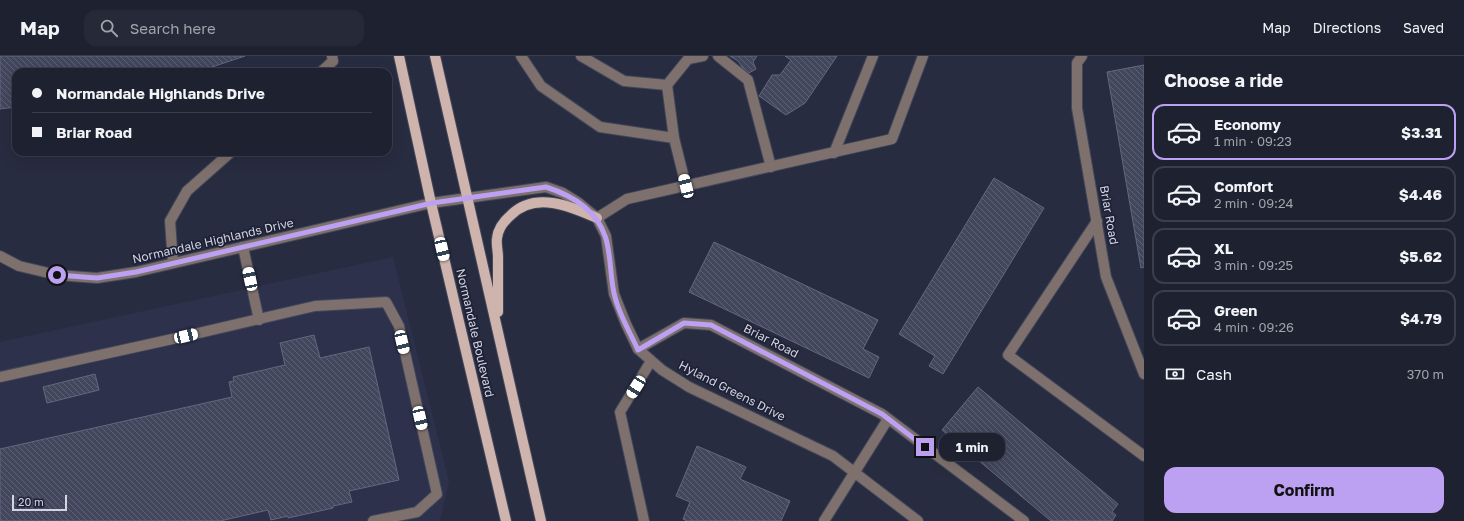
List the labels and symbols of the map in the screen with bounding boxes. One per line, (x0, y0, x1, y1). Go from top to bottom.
car (677, 173, 695, 199)
street label: Briar Road (1097, 184, 1122, 246)
street label: Normandale Highlands Drive (131, 215, 295, 266)
car (433, 236, 451, 262)
route start (48, 266, 66, 284)
car (242, 266, 258, 292)
street label: Normandale Boulevard (453, 267, 498, 399)
street label: Briar Road (741, 320, 801, 361)
car (173, 327, 199, 345)
car (393, 329, 411, 355)
street label: Hyland Greens Drive (676, 357, 788, 424)
car (625, 374, 647, 400)
car (411, 405, 429, 431)
callout: 1 min (939, 433, 1005, 461)
route end (916, 438, 934, 456)
scale bar (12, 493, 67, 512)

